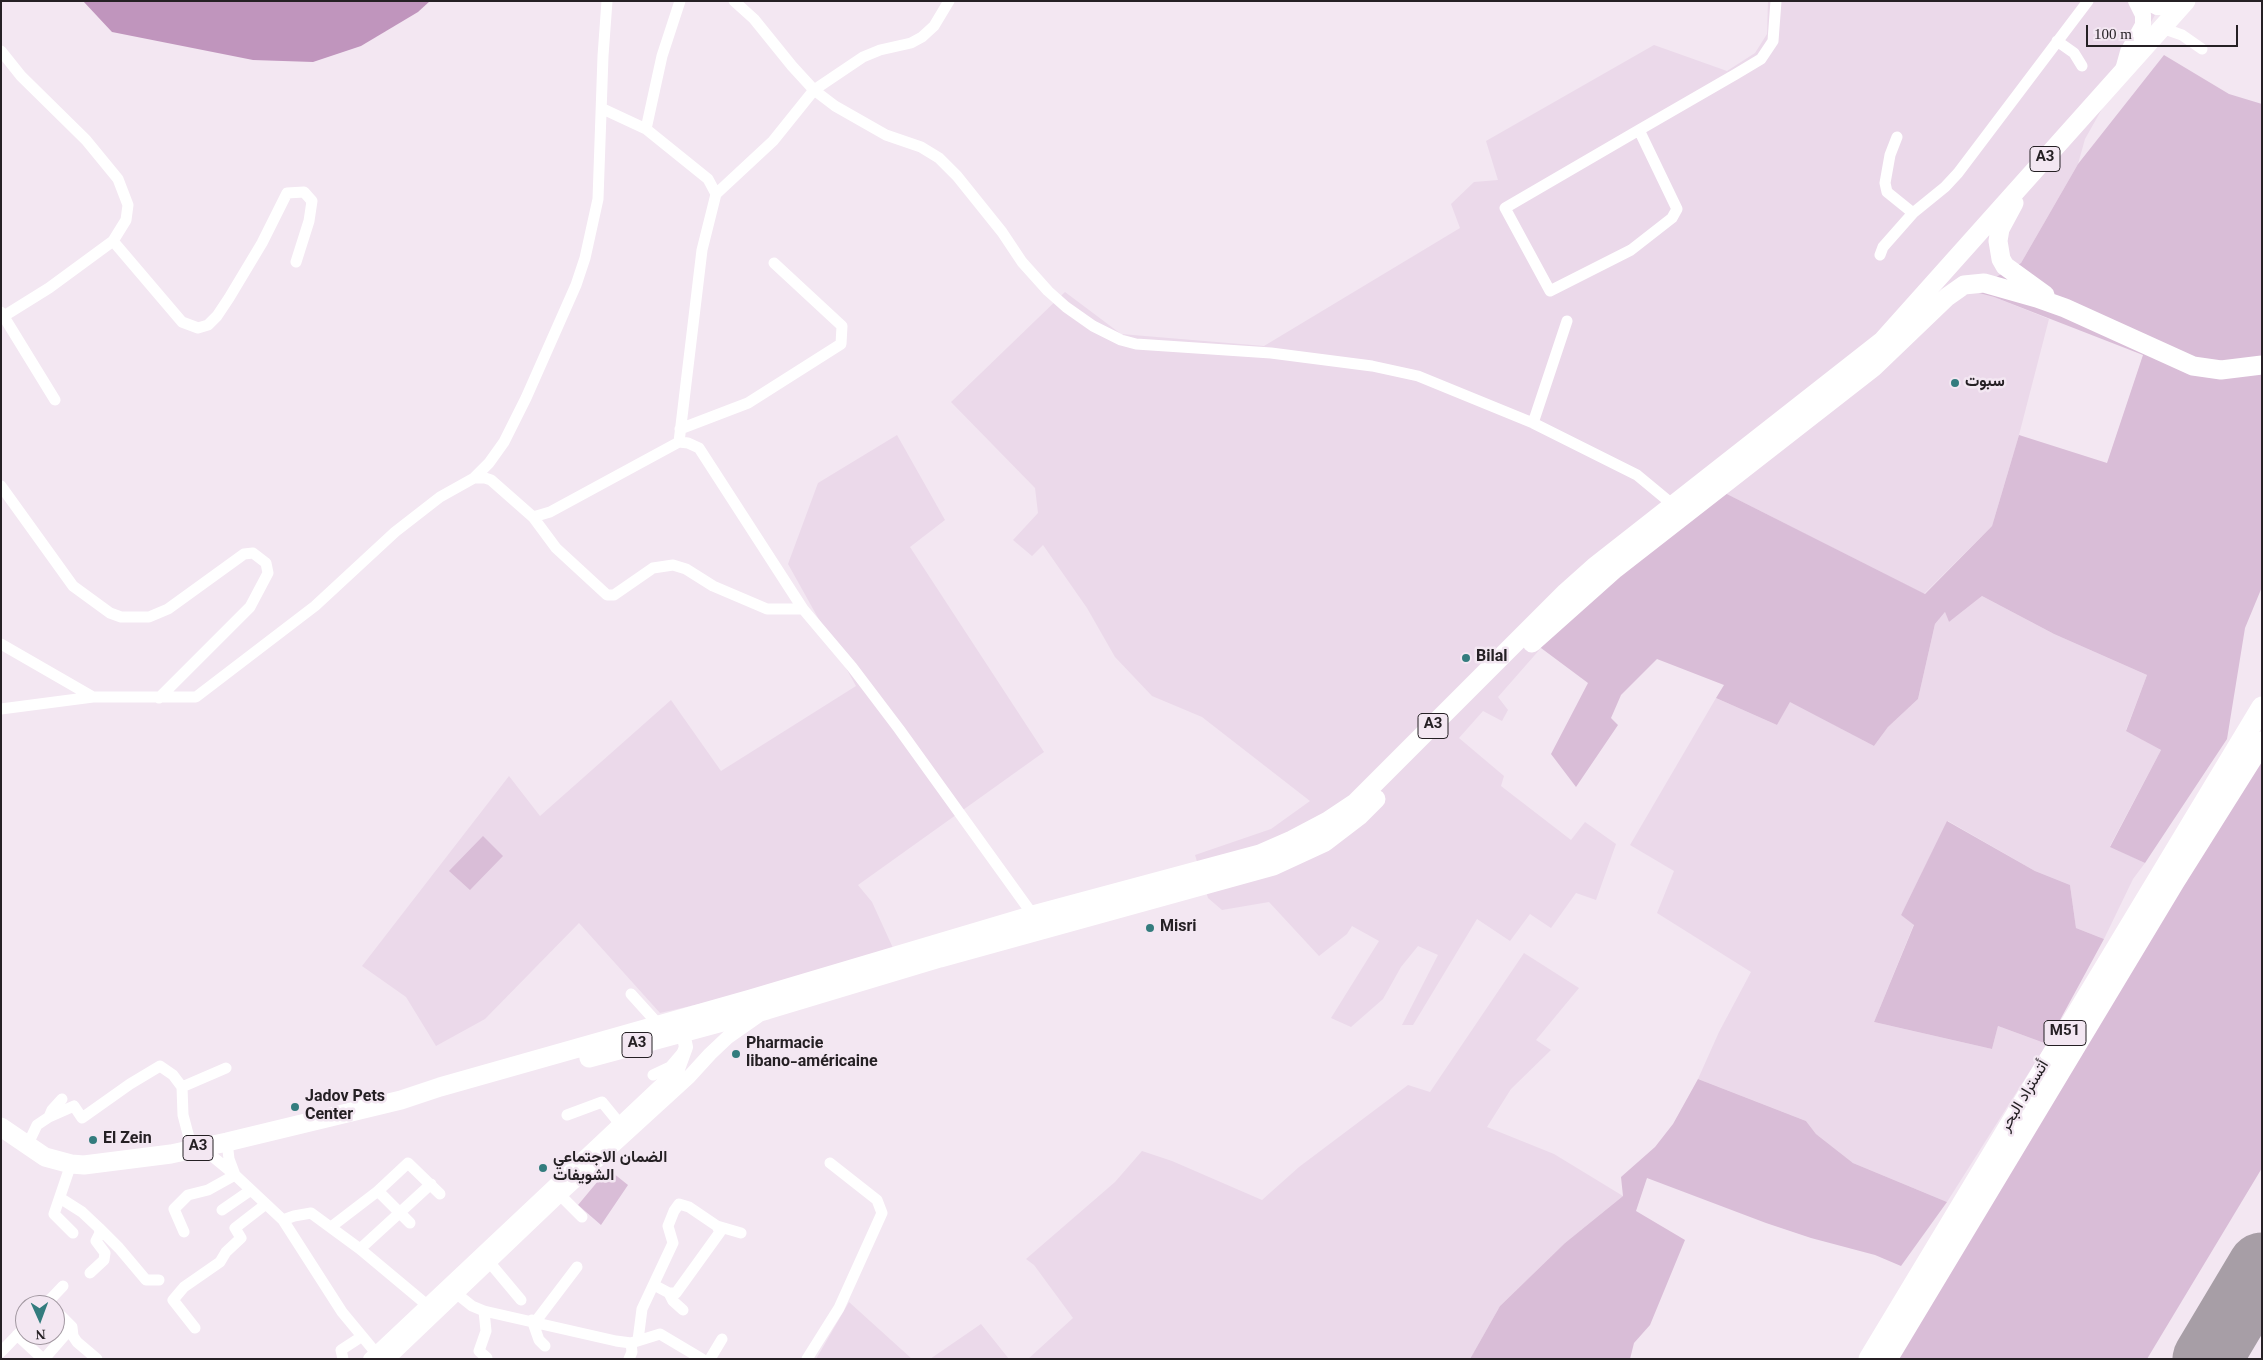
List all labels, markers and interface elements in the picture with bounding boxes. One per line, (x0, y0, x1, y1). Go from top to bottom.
scale bar (2088, 15, 2240, 47)
text: 100 m (2094, 26, 2132, 42)
road number: A3 (2030, 146, 2060, 172)
place label: سبوت (1965, 373, 2005, 393)
marker: سبوت (1949, 377, 1961, 389)
place label: Bilal (1476, 648, 1507, 668)
marker: Bilal (1460, 652, 1472, 664)
road number: A3 (1418, 714, 1448, 738)
place label: Misri (1160, 918, 1197, 938)
marker: Misri (1144, 922, 1156, 934)
road number: M51 (2044, 1020, 2086, 1046)
road number: A3 (622, 1032, 652, 1058)
place label: Pharmacie libano-américaine (746, 1035, 878, 1073)
marker: Pharmacie libano-américaine (730, 1048, 742, 1060)
street label: أتستراد البحر (1997, 1058, 2055, 1136)
place label: Jadov Pets Center (305, 1088, 385, 1126)
marker: Jadov Pets Center (289, 1101, 301, 1113)
place label: El Zein (103, 1130, 152, 1150)
marker: El Zein (87, 1134, 99, 1146)
road number: A3 (183, 1136, 213, 1160)
place label: الضمان الاجتماعي الشويفات (553, 1149, 667, 1187)
marker: الضمان الاجتماعي الشويفات (537, 1162, 549, 1174)
north arrow (15, 1295, 65, 1345)
text: N (35, 1327, 46, 1342)

